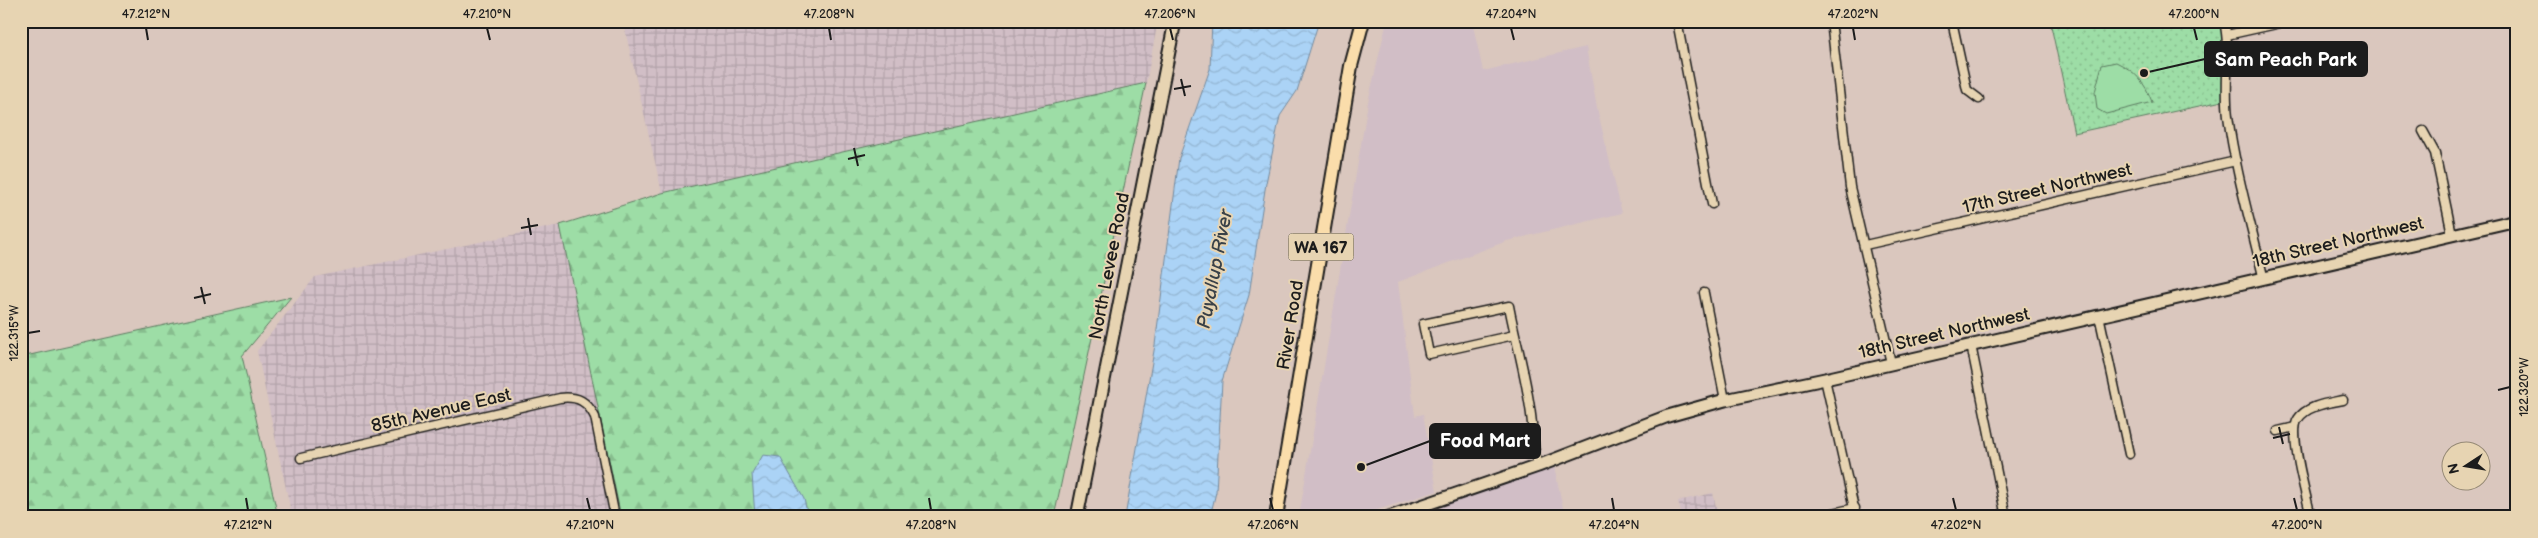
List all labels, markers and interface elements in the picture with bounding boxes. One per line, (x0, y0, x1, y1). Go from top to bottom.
text: 47.212°N (122, 7, 170, 22)
text: 47.210°N (463, 7, 511, 22)
text: 47.208°N (803, 7, 855, 22)
text: 47.206°N (1144, 7, 1196, 22)
text: 47.204°N (1485, 7, 1537, 22)
text: 47.202°N (1828, 7, 1878, 22)
text: 47.200°N (2168, 7, 2220, 22)
callout: Sam Peach Park (2205, 42, 2367, 76)
text: Sam Peach Park (2215, 49, 2357, 72)
street label: 17th Street Northwest (1960, 159, 2134, 218)
street label: North Levee Road (1085, 191, 1134, 341)
water label: Puyallup River (1193, 207, 1238, 331)
street label: 18th Street Northwest (2251, 213, 2426, 272)
road number: WA 167 (1288, 233, 1354, 260)
street label: River Road (1273, 279, 1308, 371)
street label: 18th Street Northwest (1857, 304, 2032, 363)
text: 122.315°W (7, 305, 22, 361)
text: 122.320°W (2517, 357, 2532, 417)
street label: 85th Avenue East (369, 384, 514, 437)
callout: Food Mart (1430, 424, 1540, 458)
text: Food Mart (1440, 430, 1531, 453)
north arrow (2440, 440, 2490, 490)
text: N (2444, 462, 2463, 476)
text: 47.212°N (224, 518, 272, 533)
text: 47.210°N (566, 518, 614, 533)
text: 47.208°N (905, 518, 957, 533)
text: 47.206°N (1247, 518, 1299, 533)
text: 47.204°N (1588, 518, 1640, 533)
text: 47.202°N (1931, 518, 1981, 533)
text: 47.200°N (2271, 518, 2323, 533)

